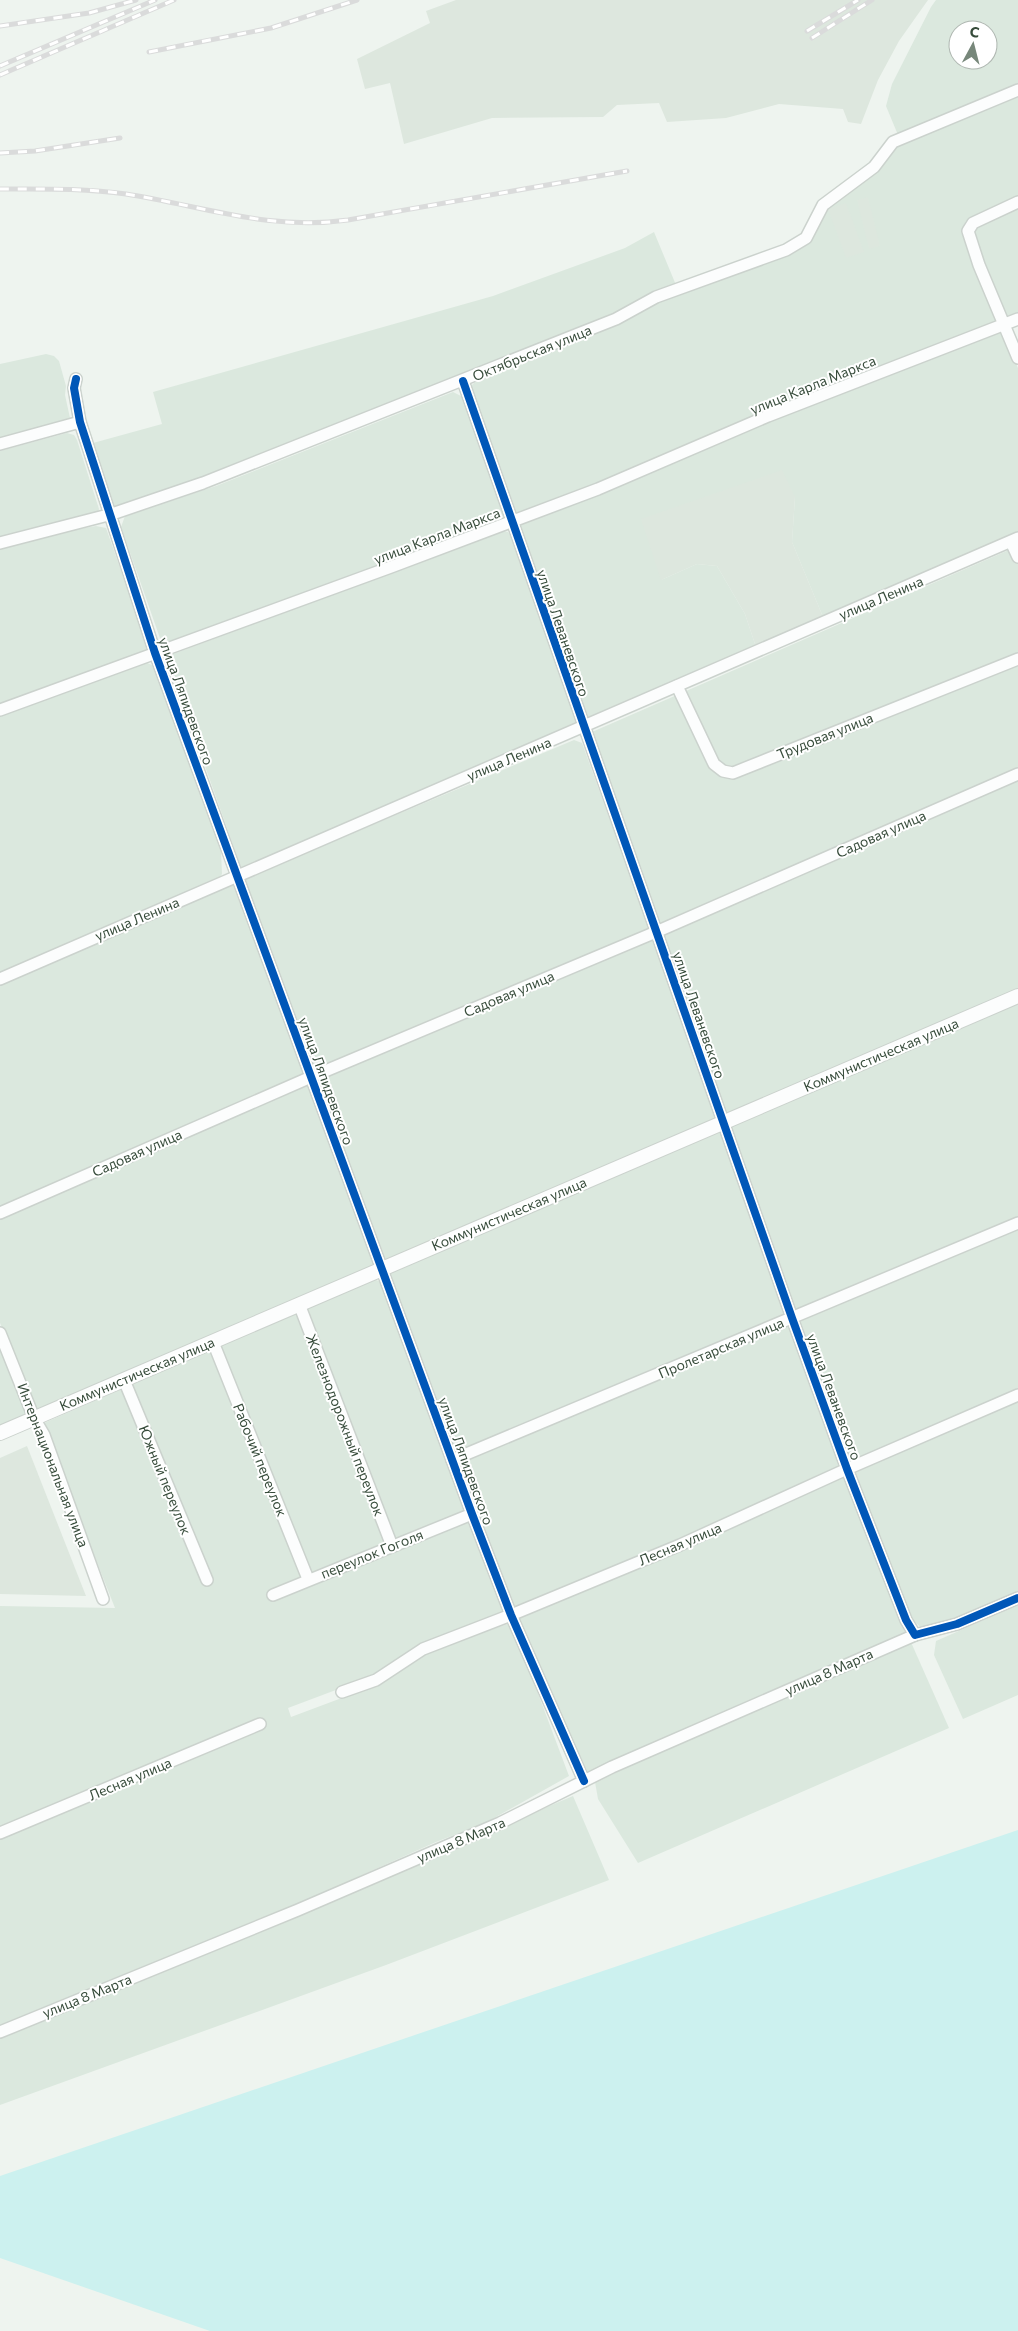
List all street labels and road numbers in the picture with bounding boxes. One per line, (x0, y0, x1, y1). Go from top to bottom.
street label: Октябрьская улица (470, 321, 594, 384)
street label: улица Карла Маркса (748, 352, 878, 417)
street label: улица Карла Маркса (371, 504, 502, 567)
street label: улица Леваневского (534, 567, 593, 699)
street label: улица Ленина (836, 572, 926, 623)
street label: улица Ляпидевского (155, 635, 217, 767)
street label: Трудовая улица (774, 709, 875, 763)
street label: улица Ленина (464, 733, 554, 784)
street label: Садовая улица (833, 806, 928, 861)
street label: улица Ленина (92, 893, 182, 944)
street label: улица Леваневского (670, 949, 729, 1081)
street label: Садовая улица (461, 967, 557, 1020)
street label: Коммунистическая улица (801, 1014, 961, 1095)
street label: улица Ляпидевского (295, 1015, 357, 1147)
street label: Садовая улица (89, 1125, 184, 1180)
street label: Коммунистическая улица (429, 1173, 589, 1254)
street label: Пролетарская улица (656, 1313, 786, 1382)
street label: Железнодорожный переулок (303, 1331, 388, 1519)
street label: улица Леваневского (804, 1331, 865, 1462)
street label: Коммунистическая улица (57, 1333, 217, 1414)
street label: Интернациональная улица (14, 1380, 93, 1549)
street label: улица Ляпидевского (435, 1395, 497, 1527)
street label: Рабочий переулок (230, 1401, 291, 1519)
street label: Южный переулок (136, 1423, 195, 1538)
street label: Лесная улица (636, 1518, 724, 1569)
street label: переулок Гоголя (318, 1525, 426, 1582)
street label: улица 8 Марта (782, 1645, 875, 1699)
street label: Лесная улица (86, 1753, 174, 1804)
street label: улица 8 Марта (414, 1813, 508, 1866)
street label: улица 8 Марта (40, 1970, 134, 2021)

